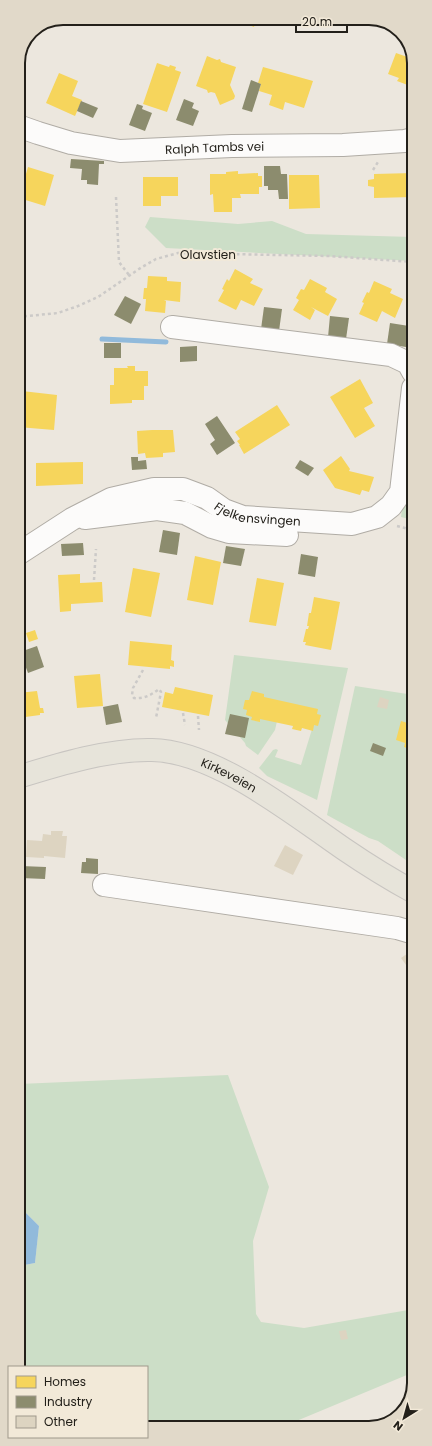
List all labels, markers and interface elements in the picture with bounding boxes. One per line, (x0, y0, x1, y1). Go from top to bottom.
scale bar (296, 8, 347, 34)
text: 20 m (302, 13, 332, 30)
street label: Ralph Tambs vei (165, 137, 264, 157)
street label: Olavstien (180, 246, 236, 263)
street label: Fjelkensvingen (211, 498, 301, 529)
street label: Kirkeveien (199, 753, 260, 796)
legend (8, 1366, 148, 1438)
text: Homes (44, 1373, 86, 1390)
text: Industry (44, 1393, 93, 1410)
north arrow (384, 1398, 424, 1438)
text: Other (44, 1413, 78, 1430)
text: N (390, 1417, 406, 1435)

